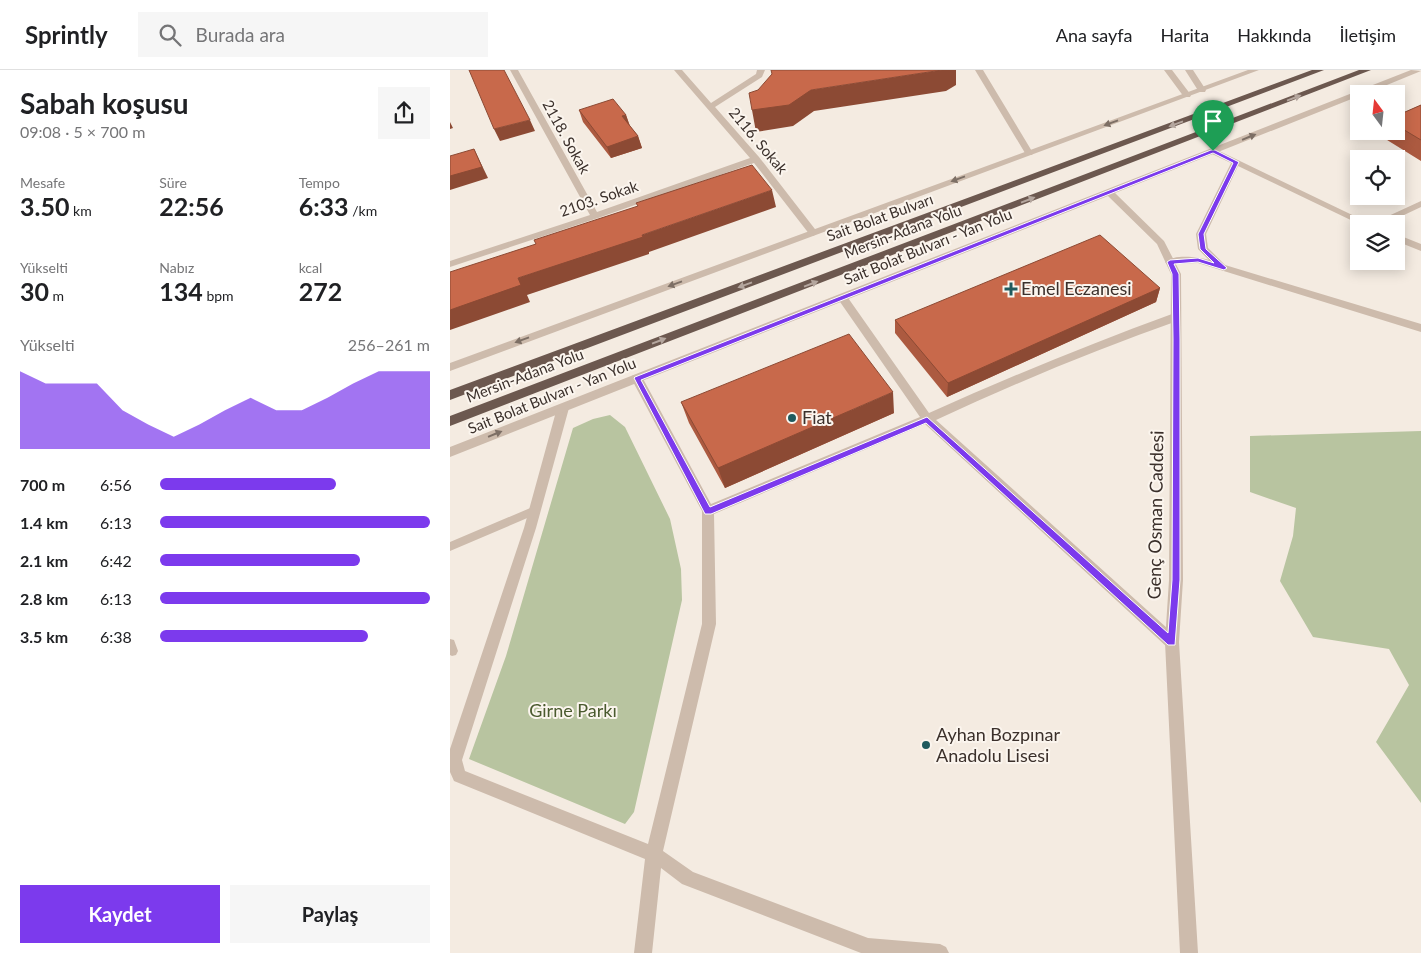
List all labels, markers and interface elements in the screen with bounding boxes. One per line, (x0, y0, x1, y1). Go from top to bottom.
search box (138, 12, 488, 57)
text: Sprintly (25, 20, 108, 49)
icon: search (156, 21, 184, 49)
text: Burada ara (196, 23, 285, 46)
text: Ana sayfa (1056, 24, 1133, 46)
text: Harita (1161, 24, 1209, 46)
text: Hakkında (1237, 24, 1311, 46)
text: İletişim (1339, 24, 1396, 46)
north arrow (1350, 85, 1405, 140)
map controls (1350, 85, 1405, 270)
text: Sabah koşusu (20, 86, 189, 120)
button: share (378, 87, 430, 139)
one-way arrow (1287, 94, 1302, 102)
street label: 2118. Sokak (539, 97, 595, 177)
pin (1192, 100, 1234, 151)
street label: 2116. Sokak (726, 103, 792, 178)
icon: arrive (1199, 107, 1227, 135)
one-way arrow (1103, 119, 1118, 127)
one-way arrow (1168, 120, 1183, 128)
text: 09:08 · 5 × 700 m (20, 122, 145, 141)
one-way arrow (1242, 133, 1257, 141)
button: locate (1350, 150, 1405, 205)
text: Mesafe (20, 174, 65, 191)
text: Süre (159, 174, 187, 191)
text: Tempo (299, 174, 340, 191)
street label: 2103. Sokak (557, 176, 640, 220)
one-way arrow (951, 176, 966, 183)
street label: Sait Bolat Bulvarı (824, 189, 935, 245)
text: 3.50 (20, 191, 69, 221)
text: 22:56 (159, 191, 224, 221)
text: 6:33 (299, 191, 349, 221)
one-way arrow (1021, 196, 1036, 204)
street label: Mersin-Adana Yolu (841, 200, 964, 262)
text: km (69, 202, 92, 219)
text: /km (349, 202, 377, 219)
street label: Sait Bolat Bulvarı - Yan Yolu (841, 204, 1014, 288)
button: layers (1350, 215, 1405, 270)
text: Yükselti (20, 259, 68, 276)
text: Nabız (159, 259, 194, 276)
text: kcal (299, 259, 322, 276)
text: 30 (20, 276, 49, 306)
text: 134 (159, 276, 203, 306)
text: 272 (299, 276, 342, 306)
place label: Emel Eczanesi (1021, 277, 1132, 299)
one-way arrow (804, 279, 818, 287)
one-way arrow (667, 281, 682, 288)
one-way arrow (737, 281, 752, 289)
marker: Emel Eczanesi (1005, 283, 1017, 295)
text: m (49, 287, 64, 304)
text: bpm (203, 287, 234, 304)
text: Yükselti (20, 335, 75, 354)
text: 256–261 m (348, 335, 430, 354)
one-way arrow (514, 336, 529, 344)
one-way arrow (652, 337, 667, 345)
street label: Mersin-Adana Yolu (463, 344, 586, 406)
street label: Sait Bolat Bulvarı - Yan Yolu (465, 353, 638, 437)
place label: Fiat (802, 406, 832, 428)
marker: Fiat (786, 412, 798, 424)
one-way arrow (488, 430, 502, 438)
street label: Genç Osman Caddesi (1143, 430, 1167, 600)
text: 700 m (20, 475, 65, 494)
text: 6:56 (100, 475, 132, 494)
text: 1.4 km (20, 513, 68, 532)
text: 6:13 (100, 513, 132, 532)
text: 2.1 km (20, 551, 68, 570)
text: 6:42 (100, 551, 132, 570)
text: 2.8 km (20, 589, 68, 608)
text: 6:13 (100, 589, 132, 608)
text: 3.5 km (20, 627, 68, 646)
text: 6:38 (100, 627, 132, 646)
park label: Girne Parkı (529, 699, 617, 721)
place label: Ayhan Bozpınar Anadolu Lisesi (936, 723, 1060, 766)
marker: Ayhan Bozpınar Anadolu Lisesi (920, 739, 932, 751)
button: Kaydet (20, 885, 220, 943)
button: Paylaş (230, 885, 430, 943)

